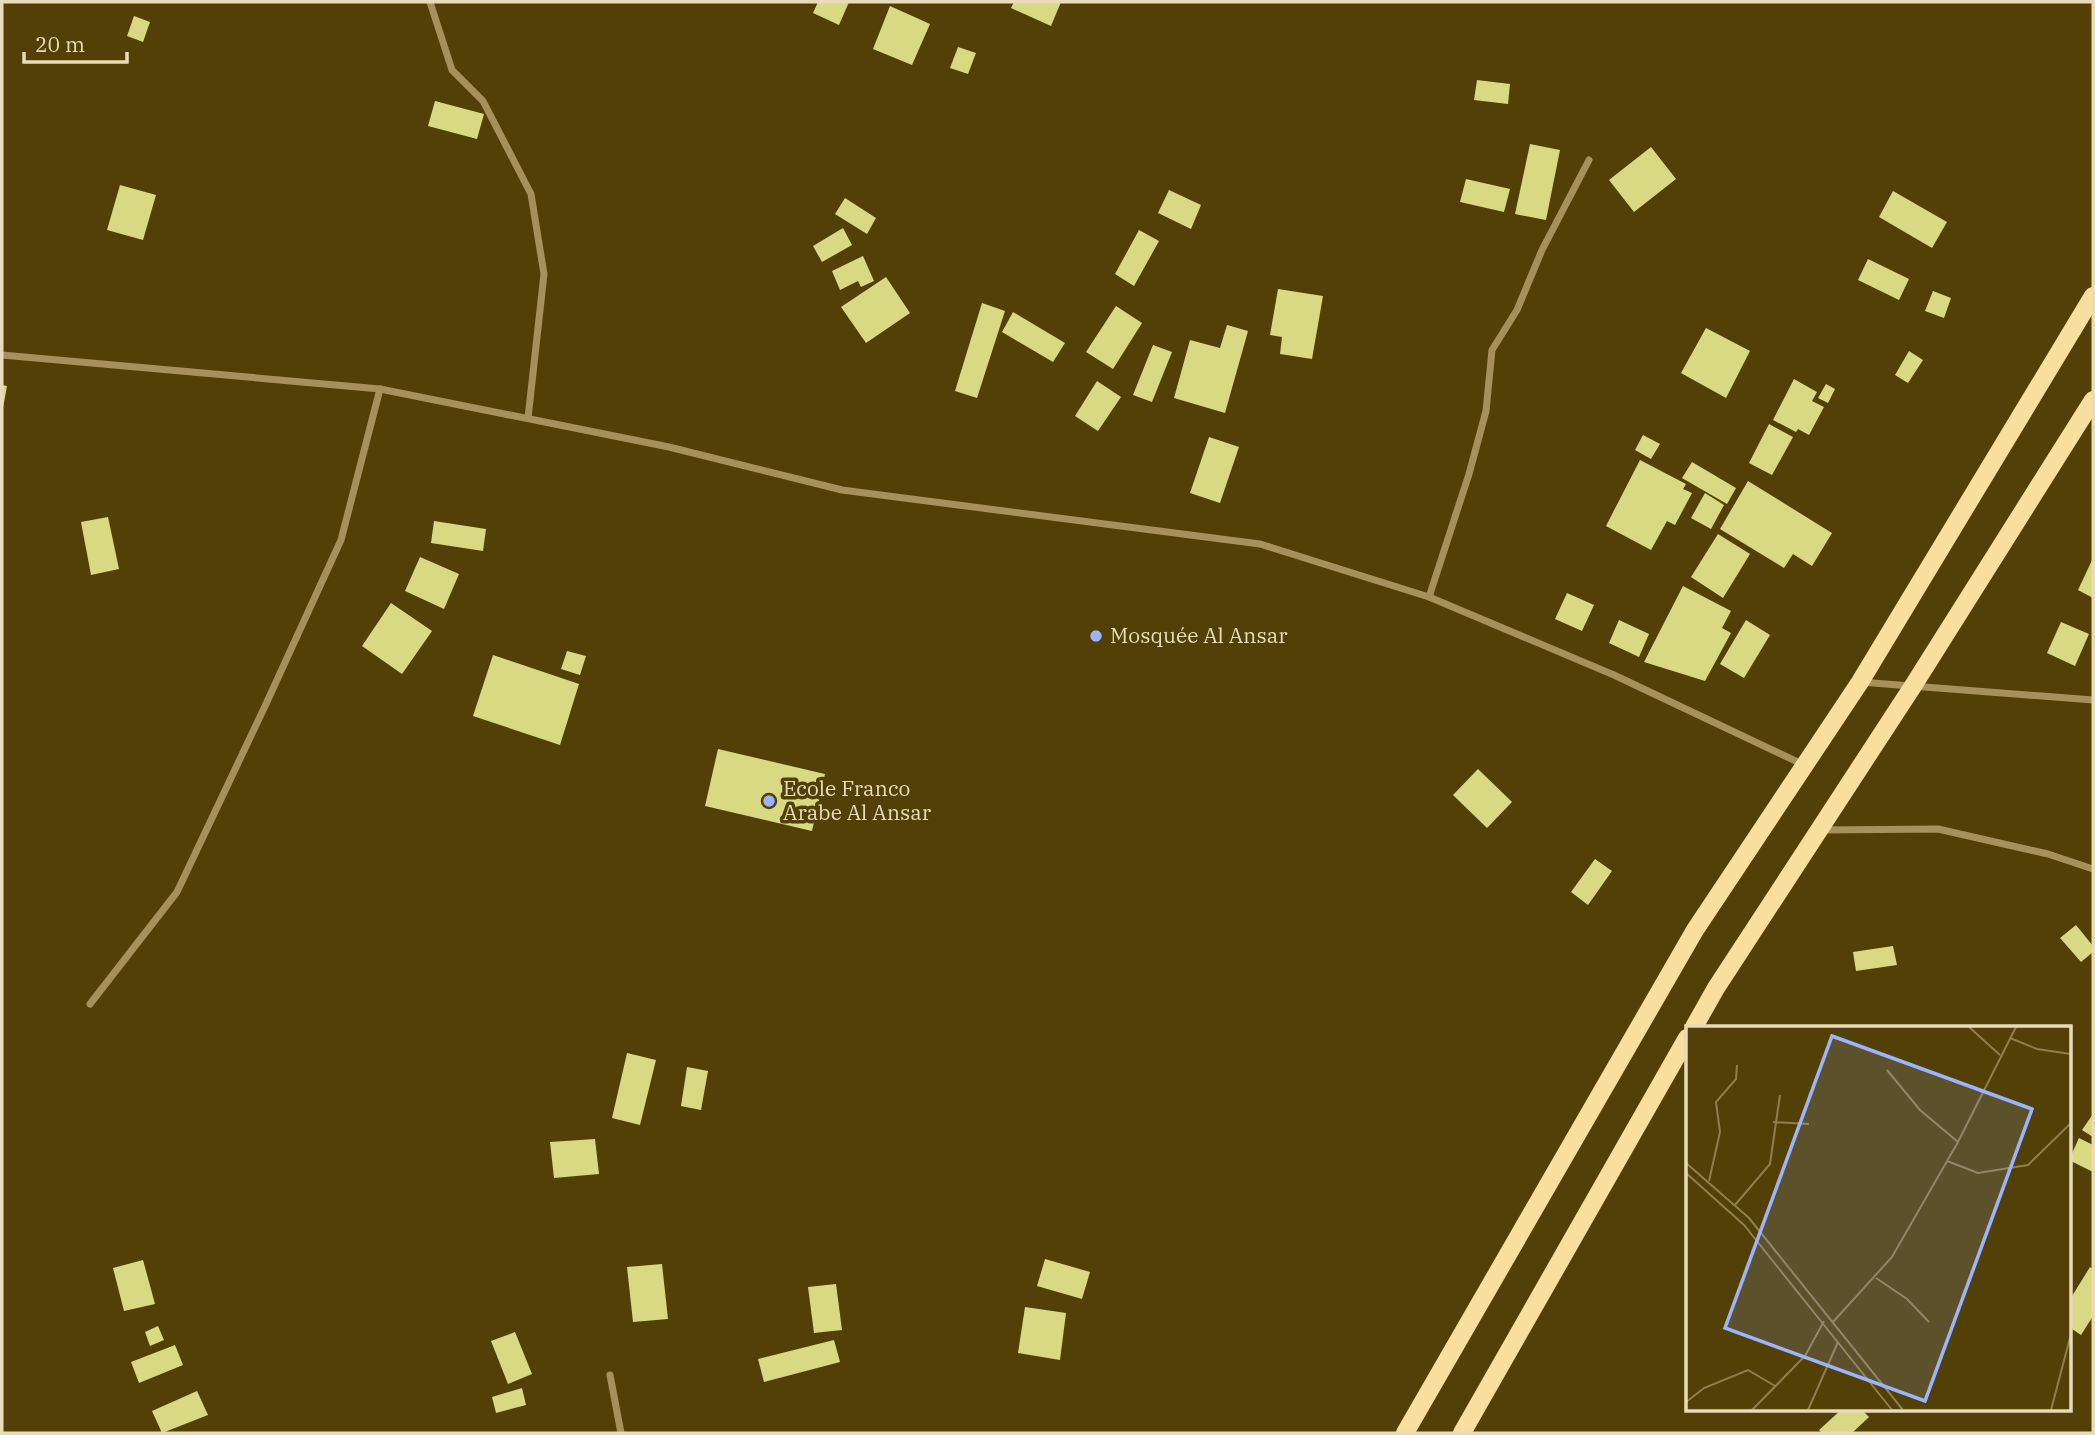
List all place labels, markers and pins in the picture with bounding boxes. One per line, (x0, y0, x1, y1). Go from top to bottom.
place label: Mosquée Al Ansar (1110, 621, 1288, 649)
marker: Mosquée Al Ansar (1088, 628, 1104, 644)
place label: Ecole Franco Arabe Al Ansar (783, 774, 932, 826)
marker: Ecole Franco Arabe Al Ansar (761, 793, 777, 809)

